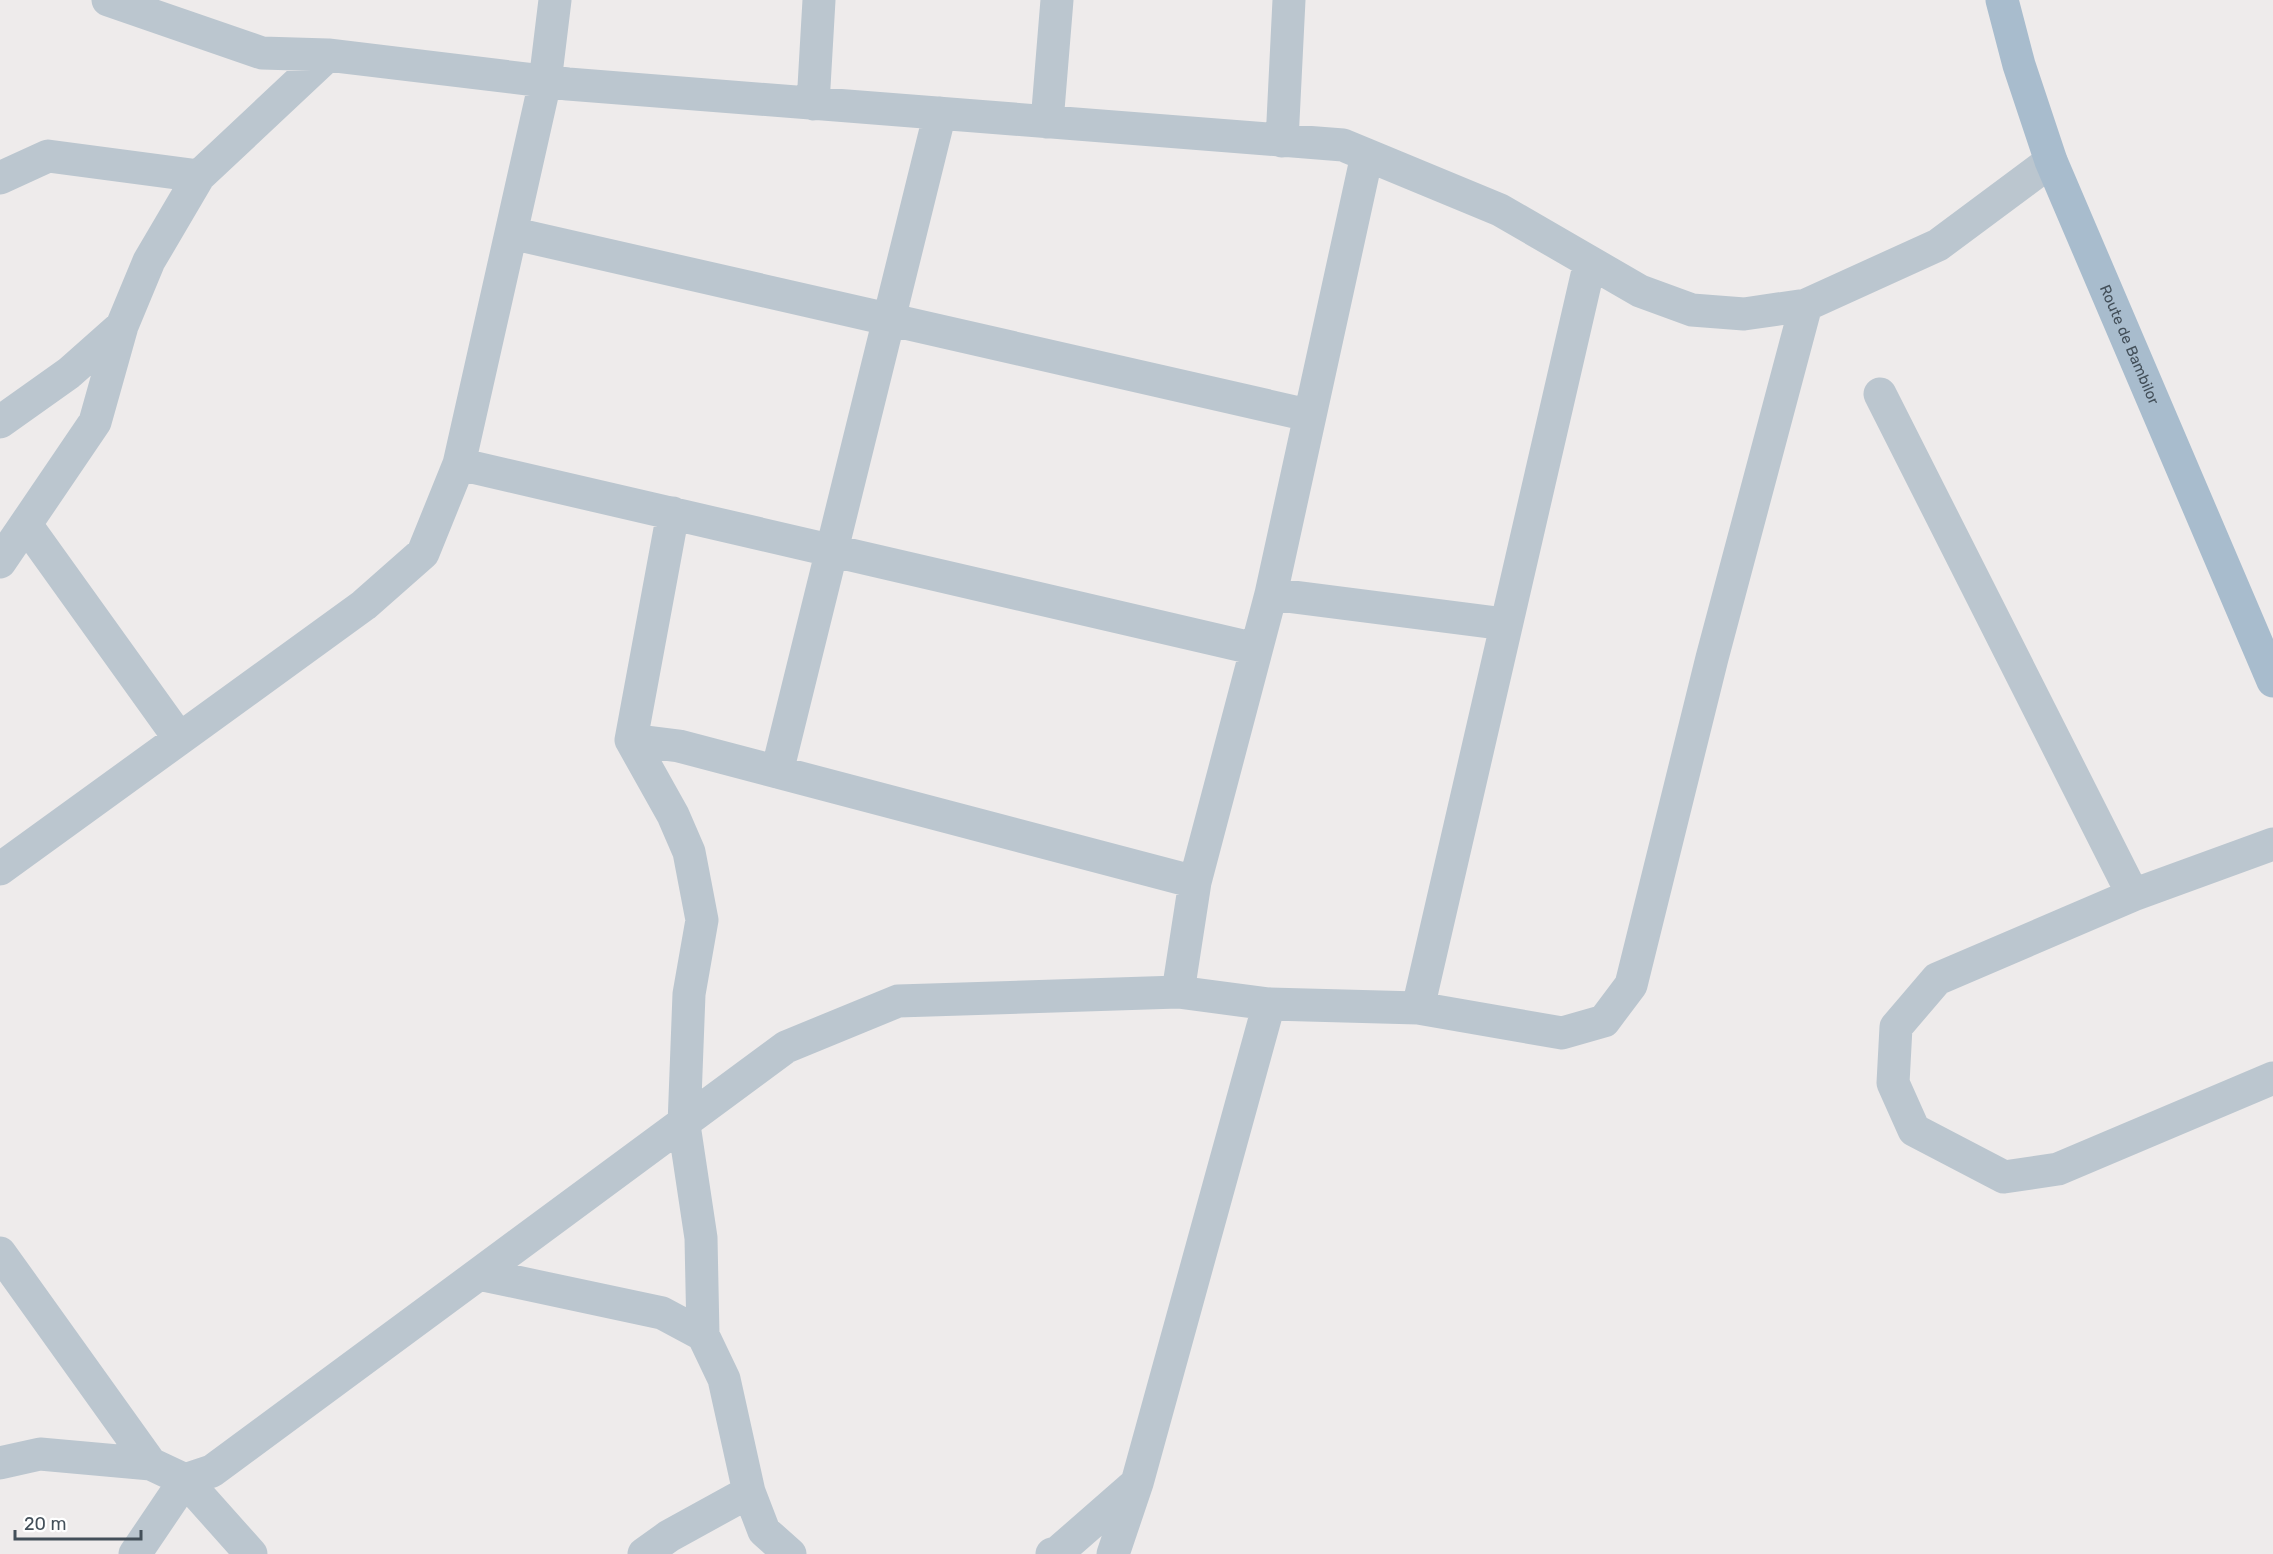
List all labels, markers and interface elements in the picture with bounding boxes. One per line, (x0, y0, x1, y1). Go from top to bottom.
street label: Route de Bambilor (2096, 282, 2163, 408)
scale bar (15, 1503, 141, 1541)
text: 20 m (24, 1513, 66, 1535)

